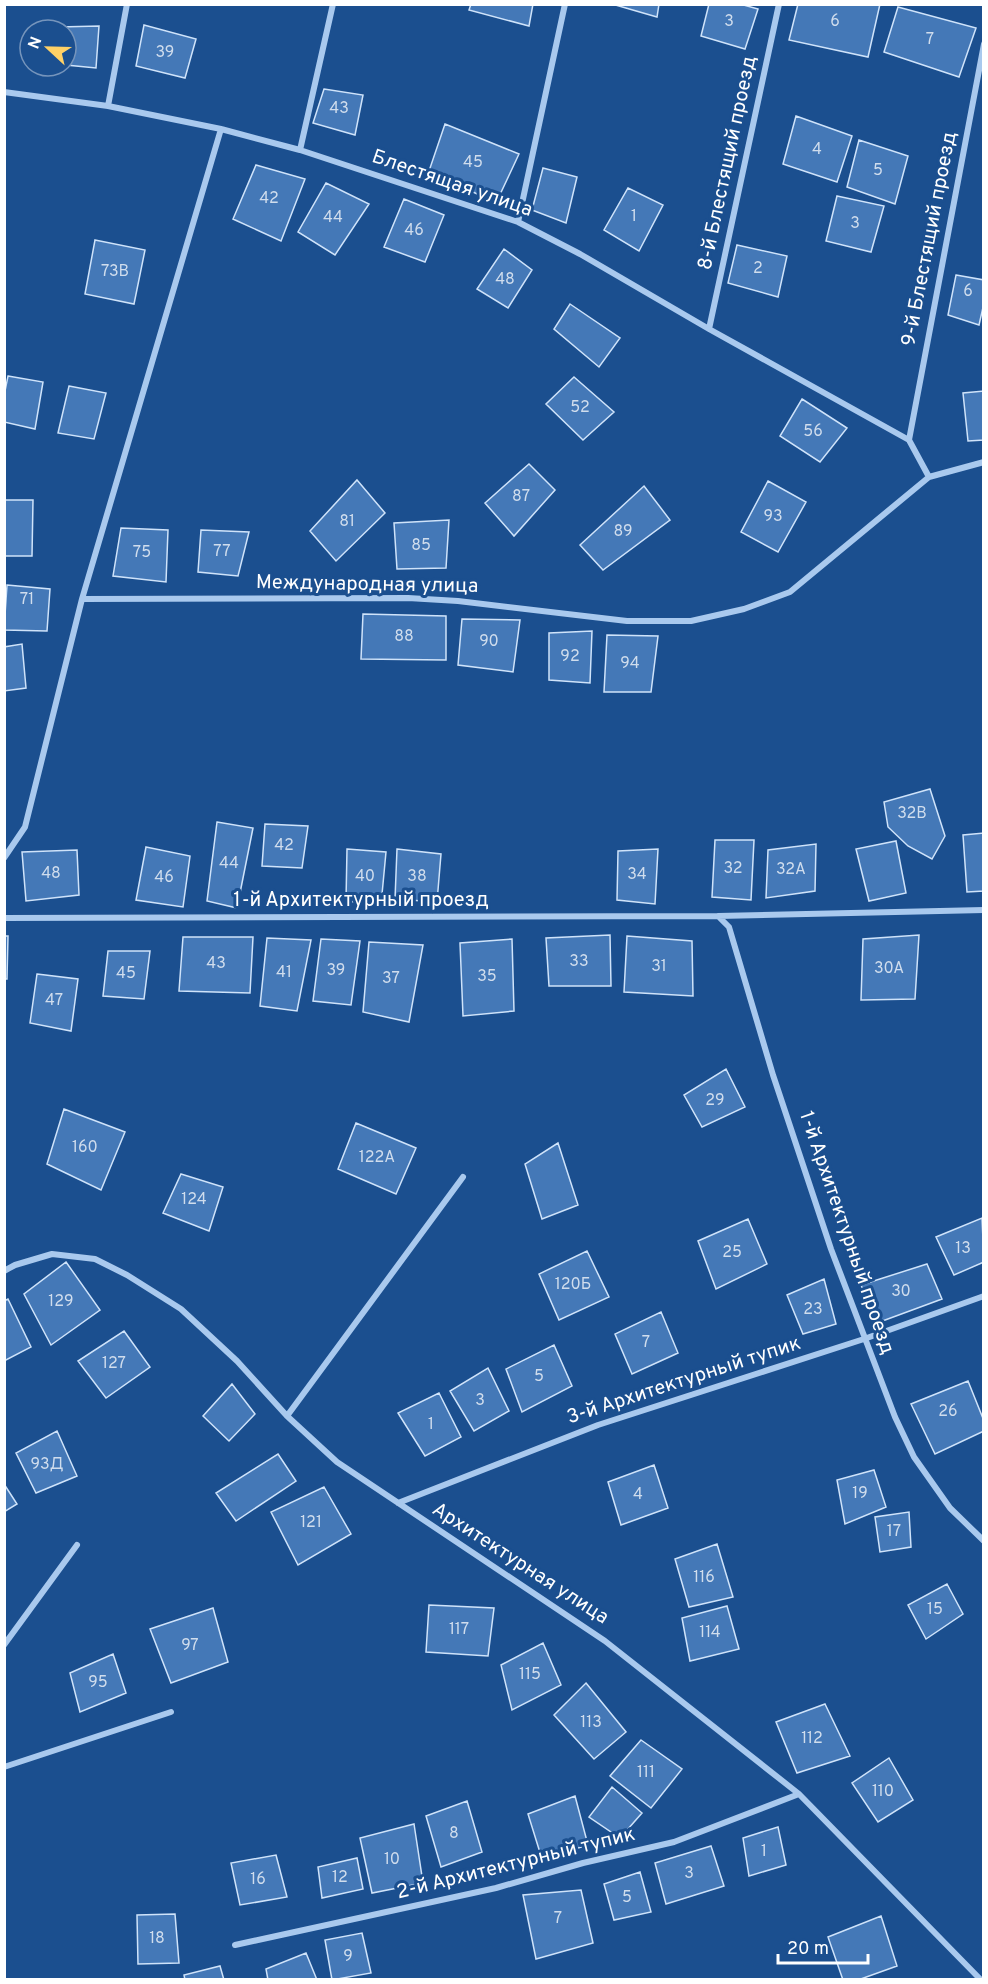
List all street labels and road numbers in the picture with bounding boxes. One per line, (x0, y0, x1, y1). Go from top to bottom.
street label: 8-й Блестящий проезд (693, 54, 763, 272)
street label: 9-й Блестящий проезд (896, 129, 964, 349)
street label: Блестящая улица (368, 144, 536, 224)
street label: Международная улица (255, 570, 479, 600)
street label: 1-й Архитектурный проезд (233, 888, 489, 914)
street label: 1-й Архитектурный проезд (792, 1108, 900, 1358)
street label: 3-й Архитектурный тупик (564, 1331, 804, 1431)
street label: Архитектурная улица (427, 1497, 613, 1631)
street label: 2-й Архитектурный тупик (394, 1822, 638, 1906)

